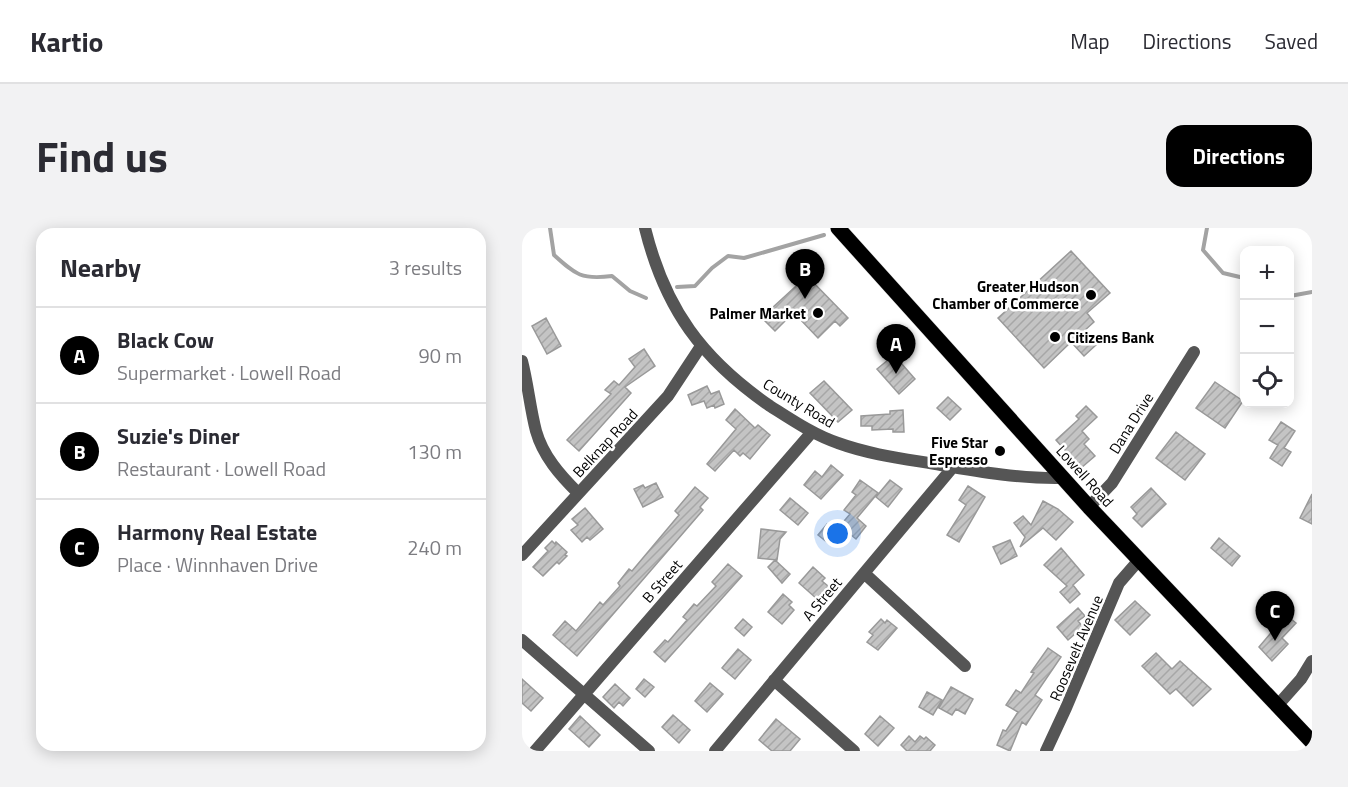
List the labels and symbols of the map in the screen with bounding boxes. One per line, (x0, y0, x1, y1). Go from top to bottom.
pin: B (786, 250, 824, 299)
place label: Greater Hudson Chamber of Commerce (932, 275, 1079, 315)
marker: Greater Hudson Chamber of Commerce (1084, 288, 1098, 302)
place label: Palmer Market (710, 302, 807, 325)
marker: Palmer Market (811, 306, 825, 320)
pin: A (876, 324, 916, 374)
place label: Citizens Bank (1067, 326, 1155, 349)
marker: Citizens Bank (1048, 330, 1062, 344)
street label: County Road (759, 372, 839, 434)
street label: Dana Drive (1103, 388, 1159, 458)
street label: Belknap Road (567, 403, 643, 483)
place label: Five Star Espresso (929, 431, 988, 471)
street label: Lowell Road (1051, 440, 1119, 512)
marker: Five Star Espresso (993, 444, 1007, 458)
your location (823, 519, 852, 548)
street label: B Street (637, 554, 688, 608)
street label: A Street (797, 572, 848, 626)
street label: Roosevelt Avenue (1043, 592, 1109, 704)
pin: C (1256, 592, 1294, 641)

